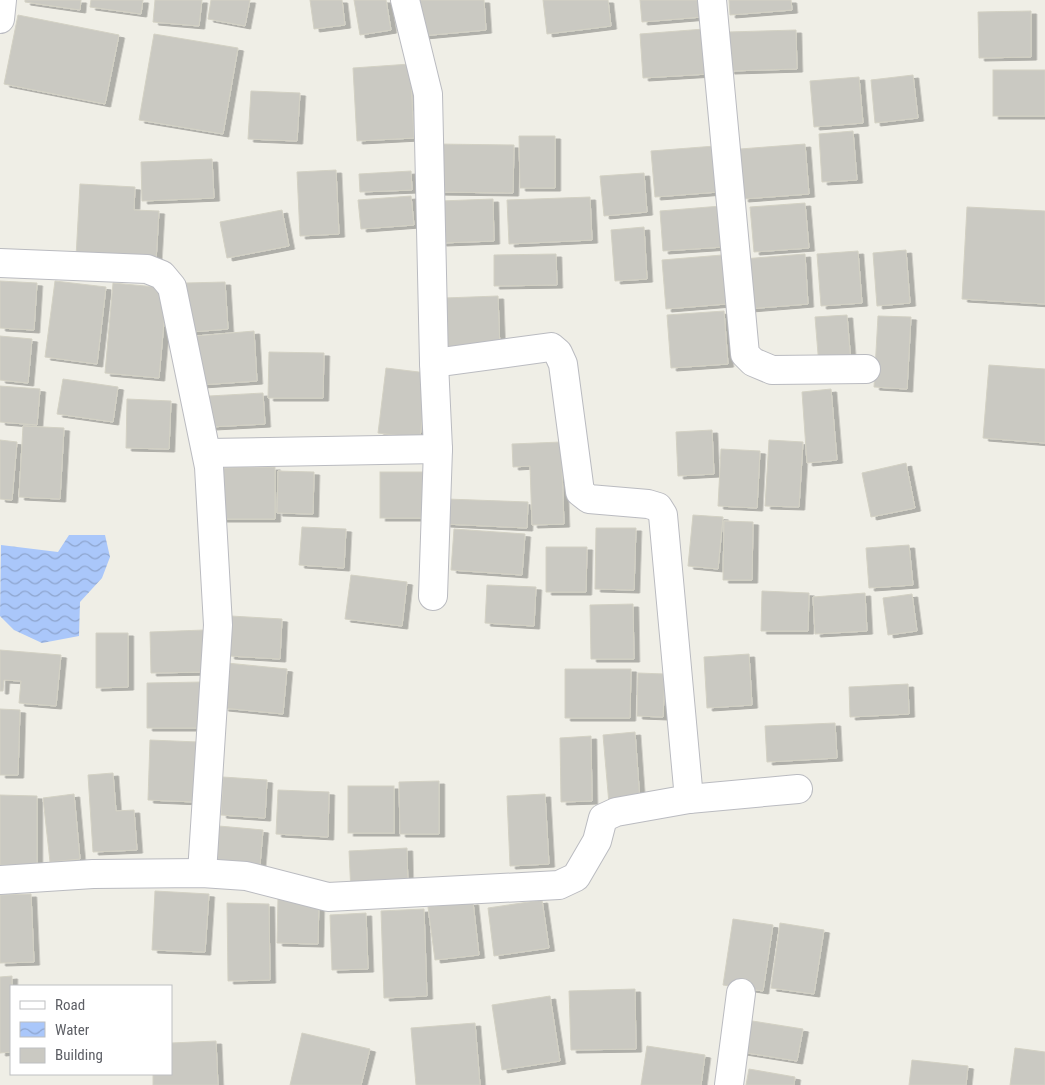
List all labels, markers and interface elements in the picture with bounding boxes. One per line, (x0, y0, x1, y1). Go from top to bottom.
legend (10, 985, 172, 1075)
text: Road (55, 996, 85, 1014)
text: Water (55, 1021, 90, 1039)
text: Building (55, 1046, 103, 1064)

